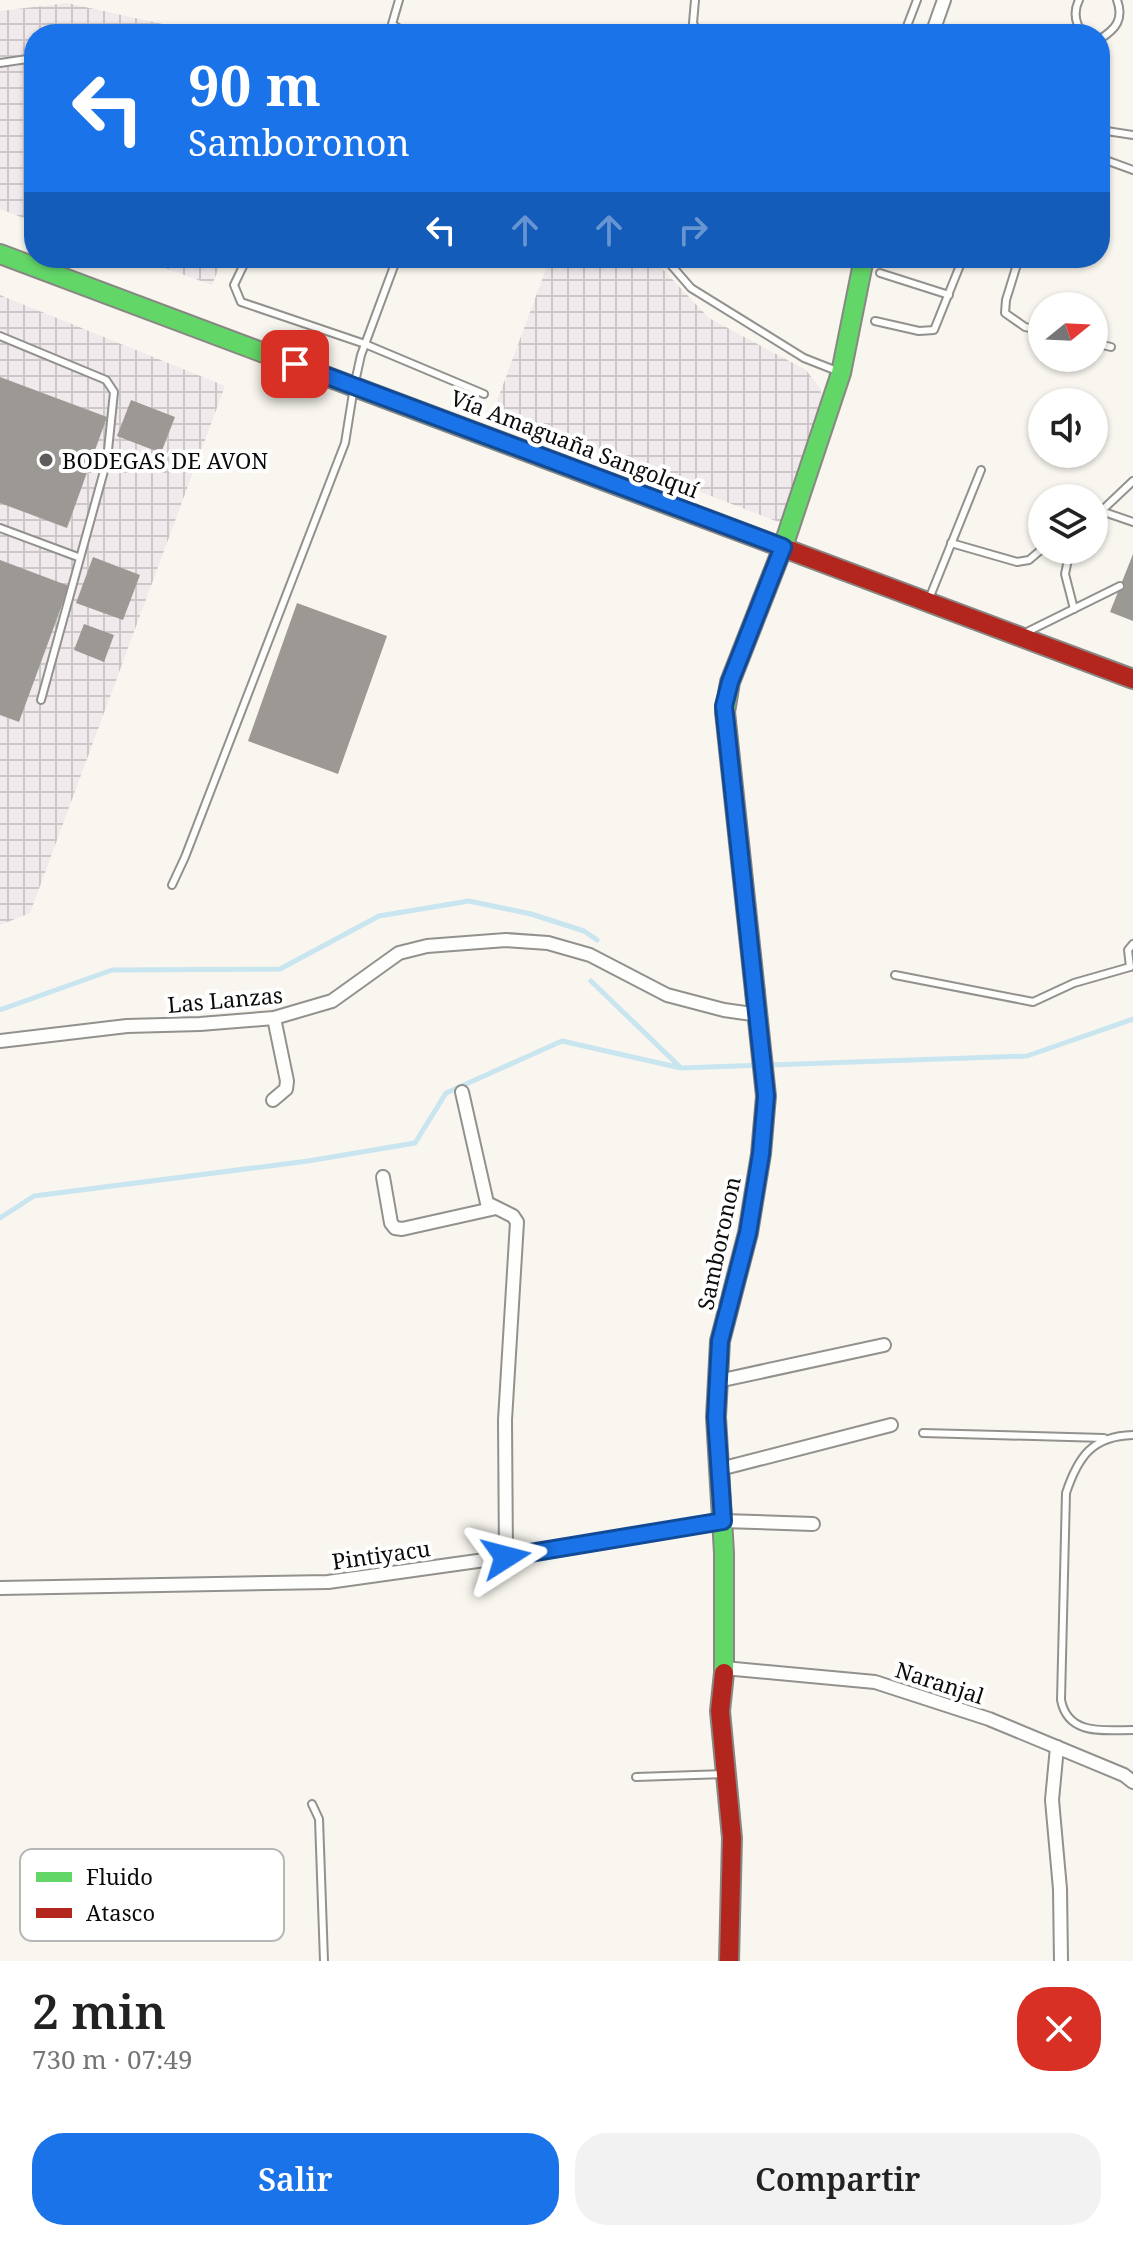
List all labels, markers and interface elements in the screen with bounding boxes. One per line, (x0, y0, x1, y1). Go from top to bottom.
text: 90 m (188, 46, 321, 122)
icon: left (56, 56, 160, 160)
text: Samboronon (188, 118, 410, 167)
icon: left (419, 208, 463, 252)
icon: ahead (503, 208, 547, 252)
icon: ahead (587, 208, 631, 252)
icon: right (671, 208, 715, 252)
north arrow (1028, 292, 1108, 372)
map controls (1028, 292, 1108, 564)
pin (261, 330, 329, 398)
icon: arrive (273, 342, 317, 386)
street label: Vía Amaguaña Sangolquí (447, 382, 703, 504)
button: sound (1028, 388, 1108, 468)
place label: BODEGAS DE AVON (62, 445, 268, 475)
marker: BODEGAS DE AVON (37, 451, 55, 469)
button: layers (1028, 484, 1108, 564)
street label: Las Lanzas (166, 979, 284, 1019)
street label: Samboronon (689, 1174, 747, 1312)
position arrow (464, 1515, 548, 1599)
street label: Pintiyacu (330, 1532, 432, 1576)
street label: Naranjal (892, 1654, 988, 1710)
legend (20, 1849, 284, 1941)
text: Fluido (86, 1861, 153, 1891)
text: Atasco (86, 1897, 155, 1927)
text: 2 min (32, 1978, 166, 2043)
button: close (1017, 1987, 1101, 2071)
text: 730 m · 07:49 (32, 2041, 193, 2077)
button: Salir (32, 2133, 559, 2225)
button: Compartir (575, 2133, 1101, 2225)

